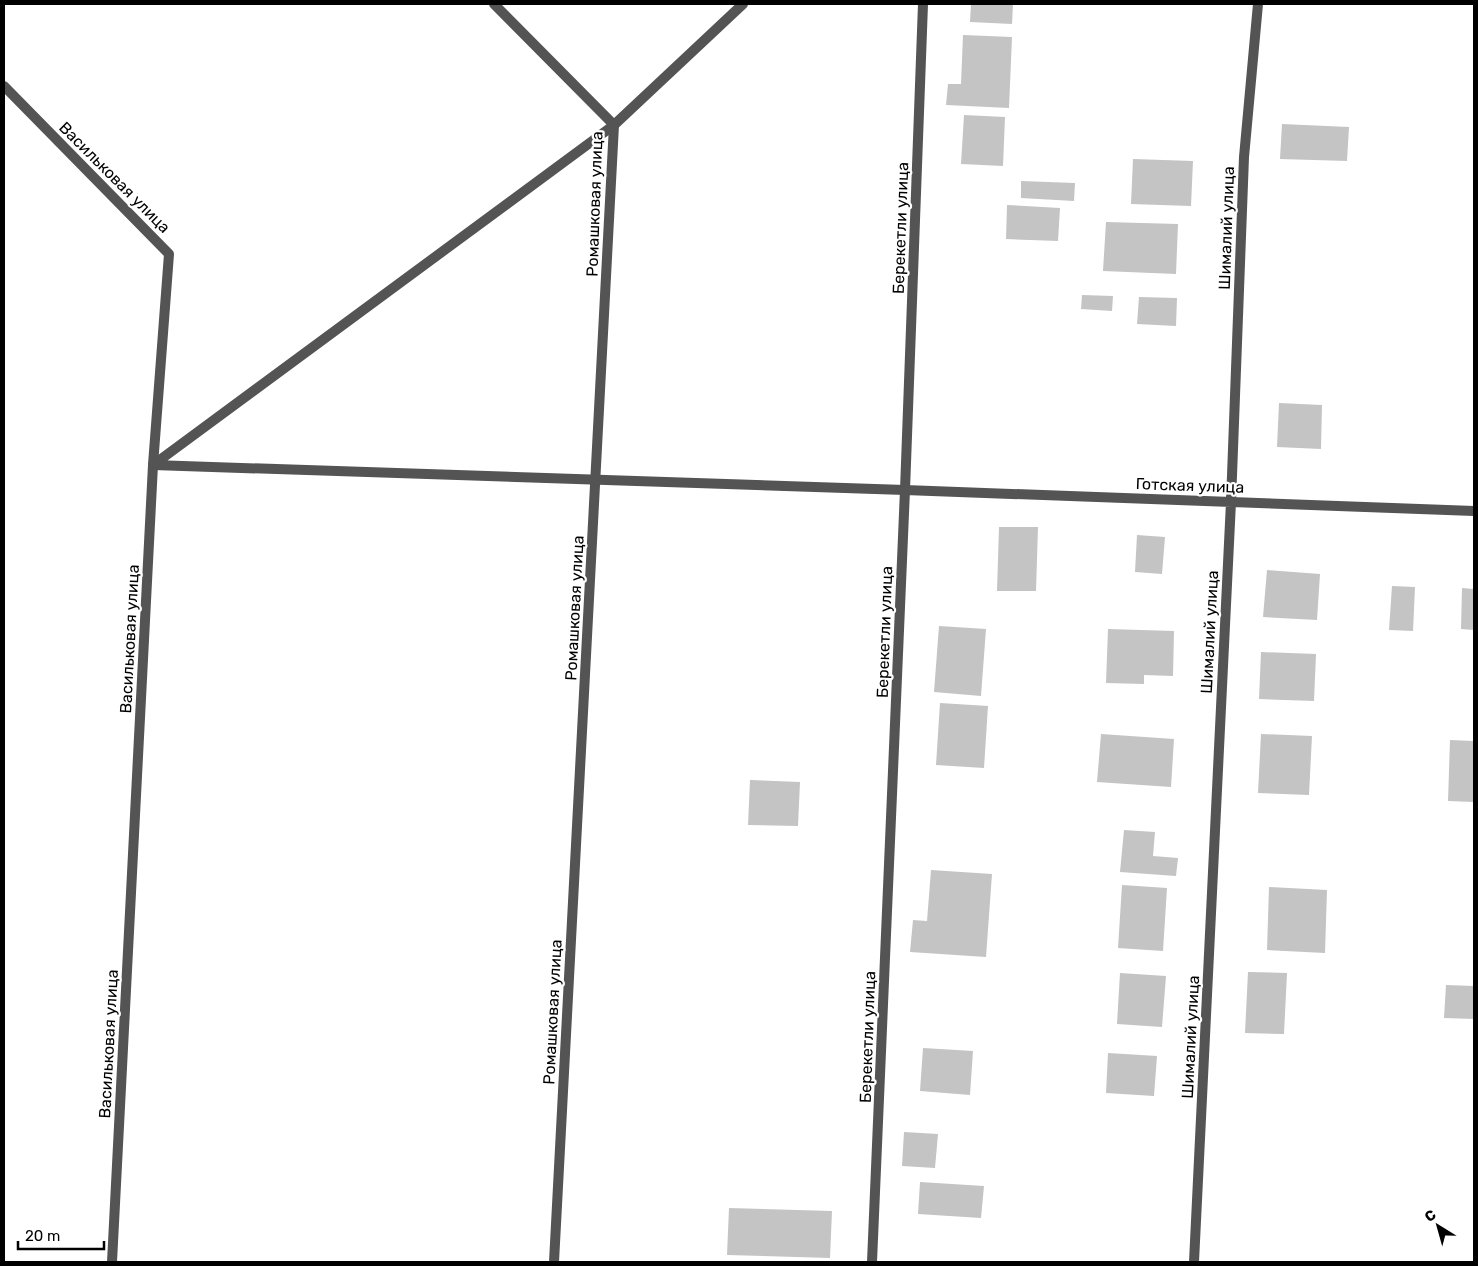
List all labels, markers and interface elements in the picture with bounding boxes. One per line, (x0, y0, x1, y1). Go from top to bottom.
street label: Васильковая улица (55, 118, 174, 237)
street label: Ромашковая улица (582, 131, 607, 277)
street label: Берекетли улица (889, 162, 912, 294)
street label: Шималий улица (1215, 166, 1238, 290)
street label: Готская улица (1135, 474, 1245, 497)
street label: Ромашковая улица (561, 535, 588, 681)
street label: Васильковая улица (116, 564, 143, 714)
street label: Берекетли улица (873, 566, 896, 698)
street label: Шималий улица (1197, 570, 1222, 694)
street label: Ромашковая улица (539, 939, 566, 1085)
street label: Васильковая улица (95, 969, 122, 1119)
street label: Берекетли улица (856, 971, 879, 1103)
street label: Шималий улица (1178, 975, 1203, 1099)
north arrow (1413, 1201, 1463, 1251)
text: С (1421, 1206, 1440, 1226)
scale bar (18, 1218, 104, 1250)
text: 20 m (25, 1227, 60, 1245)

